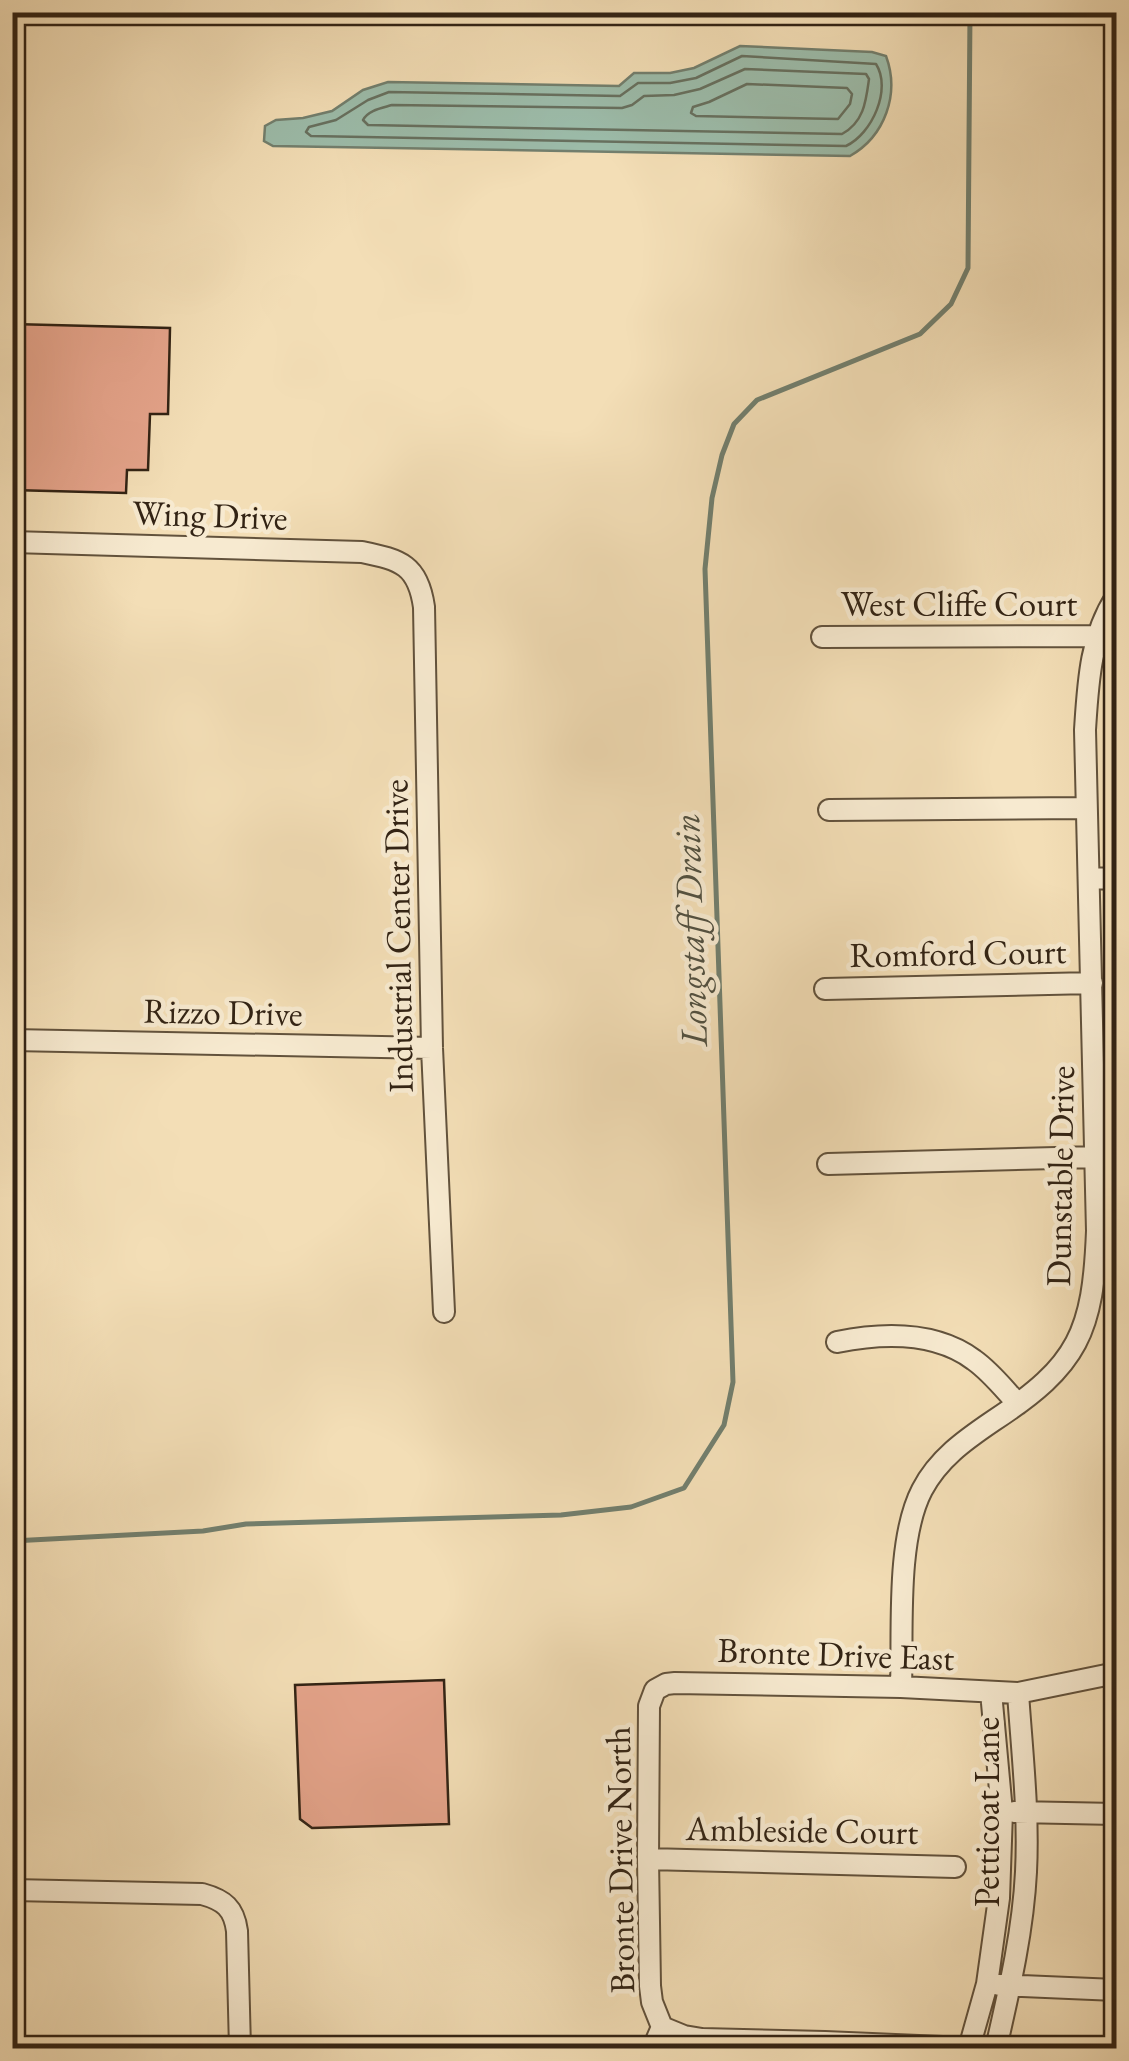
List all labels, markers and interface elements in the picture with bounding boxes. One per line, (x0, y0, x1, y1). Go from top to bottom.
street label: Wing Drive (132, 489, 288, 540)
street label: West Cliffe Court (841, 581, 1077, 626)
street label: Industrial Center Drive (372, 779, 423, 1093)
water label: Longstaff Drain (661, 812, 718, 1049)
street label: Romford Court (849, 928, 1067, 977)
street label: Rizzo Drive (143, 988, 303, 1035)
street label: Dunstable Drive (1035, 1065, 1084, 1287)
street label: Bronte Drive East (717, 1627, 955, 1680)
street label: Petticoat Lane (964, 1717, 1009, 1907)
street label: Bronte Drive North (595, 1726, 644, 1994)
street label: Ambleside Court (684, 1805, 919, 1854)

